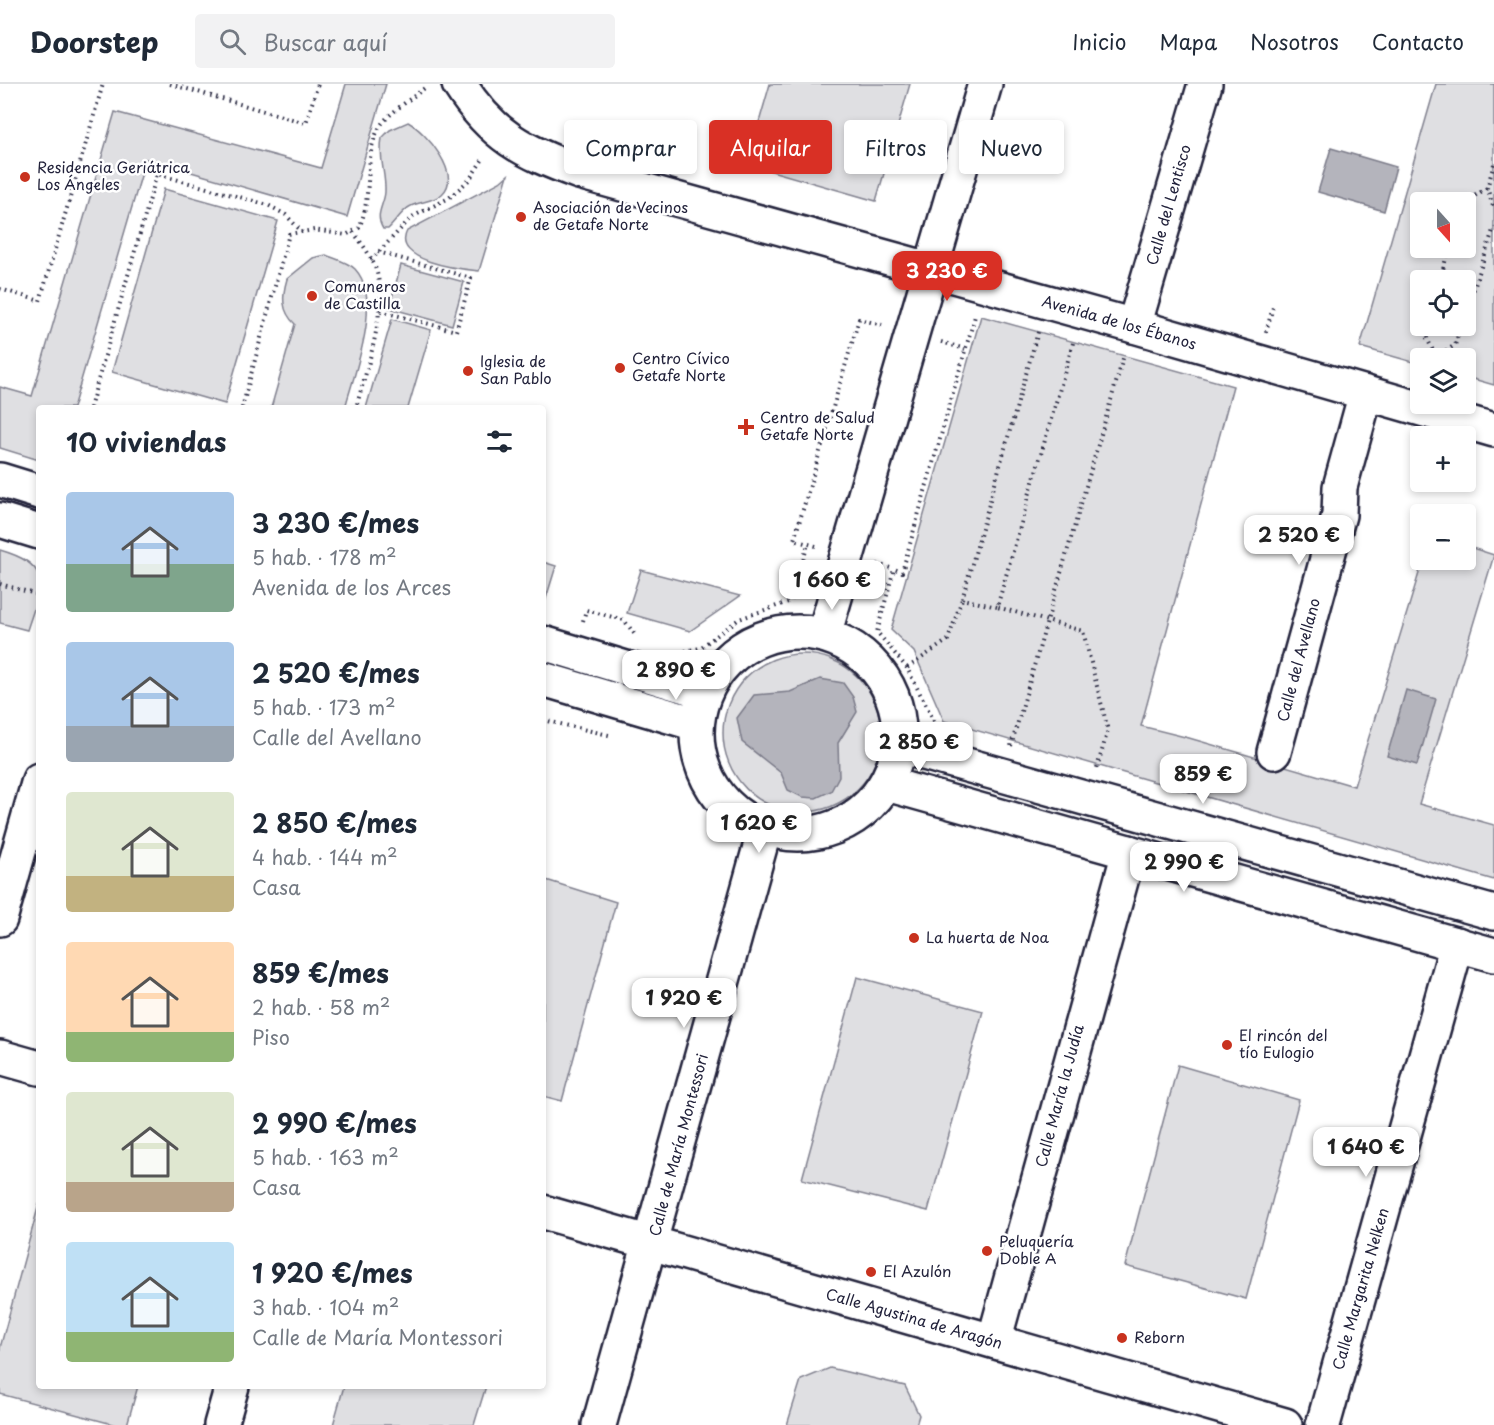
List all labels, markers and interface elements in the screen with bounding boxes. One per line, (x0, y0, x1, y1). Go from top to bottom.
search box (195, 14, 615, 68)
text: Doorstep (30, 20, 159, 63)
icon: search (216, 25, 249, 58)
text: Buscar aquí (264, 25, 387, 58)
text: Inicio (1072, 25, 1126, 57)
text: Mapa (1159, 25, 1217, 57)
text: Nosotros (1250, 25, 1339, 57)
text: Contacto (1372, 25, 1464, 57)
chip: Comprar (564, 120, 697, 174)
chip: Alquilar (709, 120, 832, 174)
chip: Filtros (844, 120, 947, 174)
chip: Nuevo (959, 120, 1064, 174)
street label: Calle del Lentisco (1139, 141, 1196, 268)
place label: Residencia Geriátrica Los Ángeles (37, 155, 190, 195)
marker: Residencia Geriátrica Los Ángeles (18, 170, 32, 184)
north arrow (1410, 192, 1476, 258)
map controls (1410, 192, 1476, 570)
place label: Asociación de Vecinos de Getafe Norte (533, 195, 688, 235)
marker: Asociación de Vecinos de Getafe Norte (514, 210, 528, 224)
pin: 3 230 € (892, 251, 1002, 302)
text: 3 230 € (906, 255, 988, 285)
button: locate (1410, 270, 1476, 336)
place label: Comuneros de Castilla (324, 274, 406, 314)
marker: Comuneros de Castilla (305, 289, 319, 303)
street label: Avenida de los Ébanos (1040, 289, 1199, 355)
place label: Centro Cívico Getafe Norte (632, 346, 730, 386)
button: layers (1410, 348, 1476, 414)
place label: Iglesia de San Pablo (480, 349, 552, 389)
marker: Centro Cívico Getafe Norte (613, 361, 627, 375)
marker: Iglesia de San Pablo (461, 364, 475, 378)
place label: Centro de Salud Getafe Norte (760, 405, 875, 445)
marker: Centro de Salud Getafe Norte (737, 418, 755, 436)
text: 10 viviendas (66, 422, 227, 461)
icon: filters (483, 425, 516, 458)
button: + (1410, 426, 1476, 492)
text: 3 230 €/mes (252, 503, 419, 542)
button: − (1410, 504, 1476, 570)
pin: 2 520 € (1244, 515, 1354, 566)
icon: home (114, 516, 186, 588)
text: 2 520 € (1258, 519, 1340, 549)
text: 5 hab. · 178 m² (252, 542, 397, 572)
pin: 1 660 € (777, 560, 887, 611)
text: 1 660 € (793, 564, 871, 594)
text: Avenida de los Arces (252, 572, 451, 602)
street label: Calle del Avellano (1270, 595, 1325, 724)
pin: 2 890 € (621, 650, 731, 701)
text: 2 520 €/mes (252, 653, 420, 692)
text: 2 890 € (636, 654, 716, 684)
icon: home (114, 666, 186, 738)
text: 5 hab. · 173 m² (252, 692, 396, 722)
text: Calle del Avellano (252, 722, 421, 752)
pin: 2 850 € (864, 722, 974, 773)
text: 2 850 € (879, 726, 959, 756)
pin: 859 € (1161, 754, 1245, 805)
text: 859 € (1174, 758, 1232, 788)
text: 2 850 €/mes (252, 803, 417, 842)
pin: 1 620 € (704, 803, 814, 854)
text: 1 620 € (720, 807, 798, 837)
icon: home (114, 816, 186, 888)
text: 4 hab. · 144 m² (252, 842, 398, 872)
pin: 2 990 € (1129, 842, 1239, 893)
text: 2 990 € (1144, 846, 1224, 876)
text: Casa (252, 872, 301, 902)
place label: La huerta de Noa (926, 925, 1050, 948)
marker: La huerta de Noa (907, 931, 921, 945)
text: 859 €/mes (252, 953, 389, 992)
icon: home (114, 966, 186, 1038)
pin: 1 920 € (629, 978, 739, 1029)
text: 1 920 € (646, 982, 722, 1012)
text: 2 hab. · 58 m² (252, 992, 390, 1022)
street label: Calle María la Judía (1028, 1021, 1089, 1170)
text: Piso (252, 1022, 290, 1052)
place label: El rincón del tío Eulogio (1239, 1023, 1327, 1063)
marker: El rincón del tío Eulogio (1220, 1038, 1234, 1052)
street label: Calle de María Montessori (642, 1051, 713, 1238)
text: 2 990 €/mes (252, 1103, 417, 1142)
icon: home (114, 1116, 186, 1188)
pin: 1 640 € (1311, 1127, 1421, 1178)
text: 1 640 € (1327, 1131, 1405, 1161)
text: 5 hab. · 163 m² (252, 1142, 399, 1172)
text: Casa (252, 1172, 301, 1202)
street label: Calle Margarita Nelken (1325, 1205, 1394, 1372)
place label: Peluquería Doble A (999, 1229, 1074, 1269)
marker: Peluquería Doble A (980, 1244, 994, 1258)
text: 1 920 €/mes (252, 1253, 413, 1292)
place label: El Azulón (883, 1259, 952, 1282)
marker: El Azulón (864, 1265, 878, 1279)
icon: home (114, 1266, 186, 1338)
street label: Calle Agustina de Aragón (823, 1281, 1005, 1354)
text: 3 hab. · 104 m² (252, 1292, 399, 1322)
text: Calle de María Montessori (252, 1322, 503, 1352)
place label: Reborn (1134, 1325, 1185, 1348)
marker: Reborn (1115, 1331, 1129, 1345)

